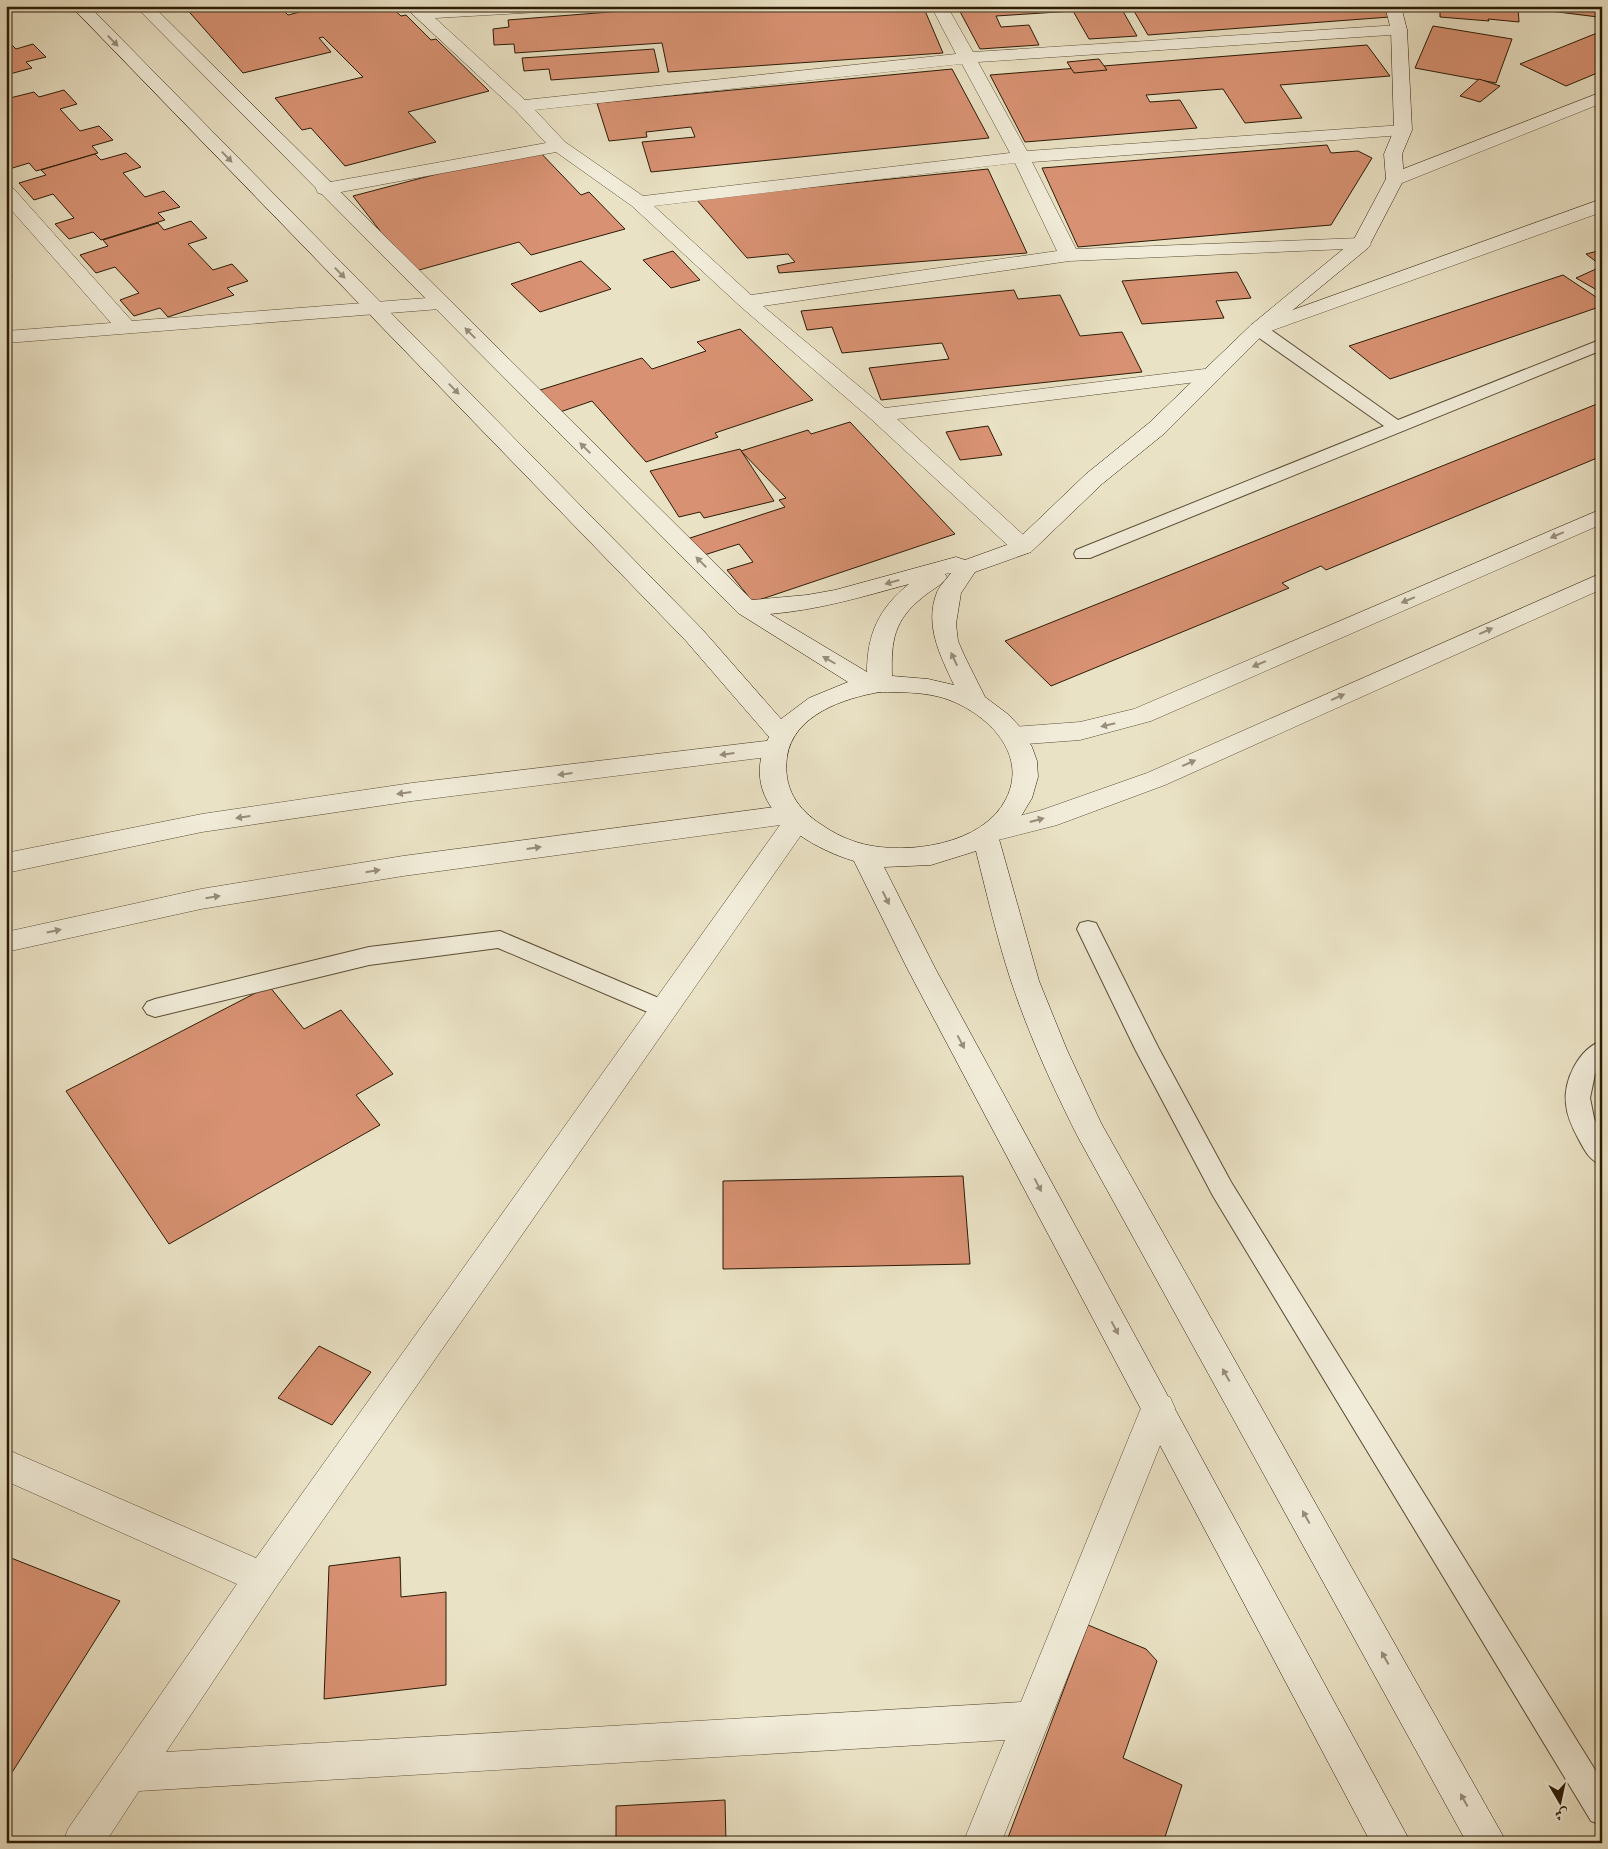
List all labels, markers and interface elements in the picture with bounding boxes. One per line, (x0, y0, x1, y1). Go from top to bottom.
one-way arrow (107, 35, 119, 47)
one-way arrow (221, 151, 233, 163)
one-way arrow (334, 267, 346, 279)
one-way arrow (464, 327, 476, 339)
one-way arrow (448, 383, 460, 395)
one-way arrow (580, 442, 592, 454)
one-way arrow (1550, 532, 1564, 540)
one-way arrow (695, 556, 707, 568)
one-way arrow (885, 579, 900, 587)
one-way arrow (1401, 596, 1415, 604)
one-way arrow (1479, 627, 1493, 635)
one-way arrow (950, 652, 958, 666)
one-way arrow (823, 656, 836, 665)
one-way arrow (1252, 661, 1266, 669)
one-way arrow (1331, 693, 1345, 701)
one-way arrow (1101, 721, 1116, 729)
one-way arrow (718, 751, 734, 759)
one-way arrow (1182, 759, 1196, 767)
one-way arrow (557, 770, 573, 778)
one-way arrow (396, 789, 412, 797)
one-way arrow (235, 813, 251, 821)
one-way arrow (1030, 816, 1045, 824)
one-way arrow (526, 844, 542, 852)
one-way arrow (365, 866, 381, 874)
one-way arrow (882, 891, 890, 905)
one-way arrow (205, 893, 221, 901)
one-way arrow (46, 927, 62, 935)
one-way arrow (957, 1034, 965, 1049)
one-way arrow (1034, 1177, 1042, 1192)
one-way arrow (1111, 1321, 1119, 1335)
one-way arrow (1222, 1368, 1231, 1381)
one-way arrow (1302, 1509, 1310, 1524)
one-way arrow (1381, 1651, 1389, 1666)
north arrow (1536, 1776, 1586, 1826)
one-way arrow (1460, 1794, 1469, 1807)
text: ش (1554, 1804, 1570, 1824)

